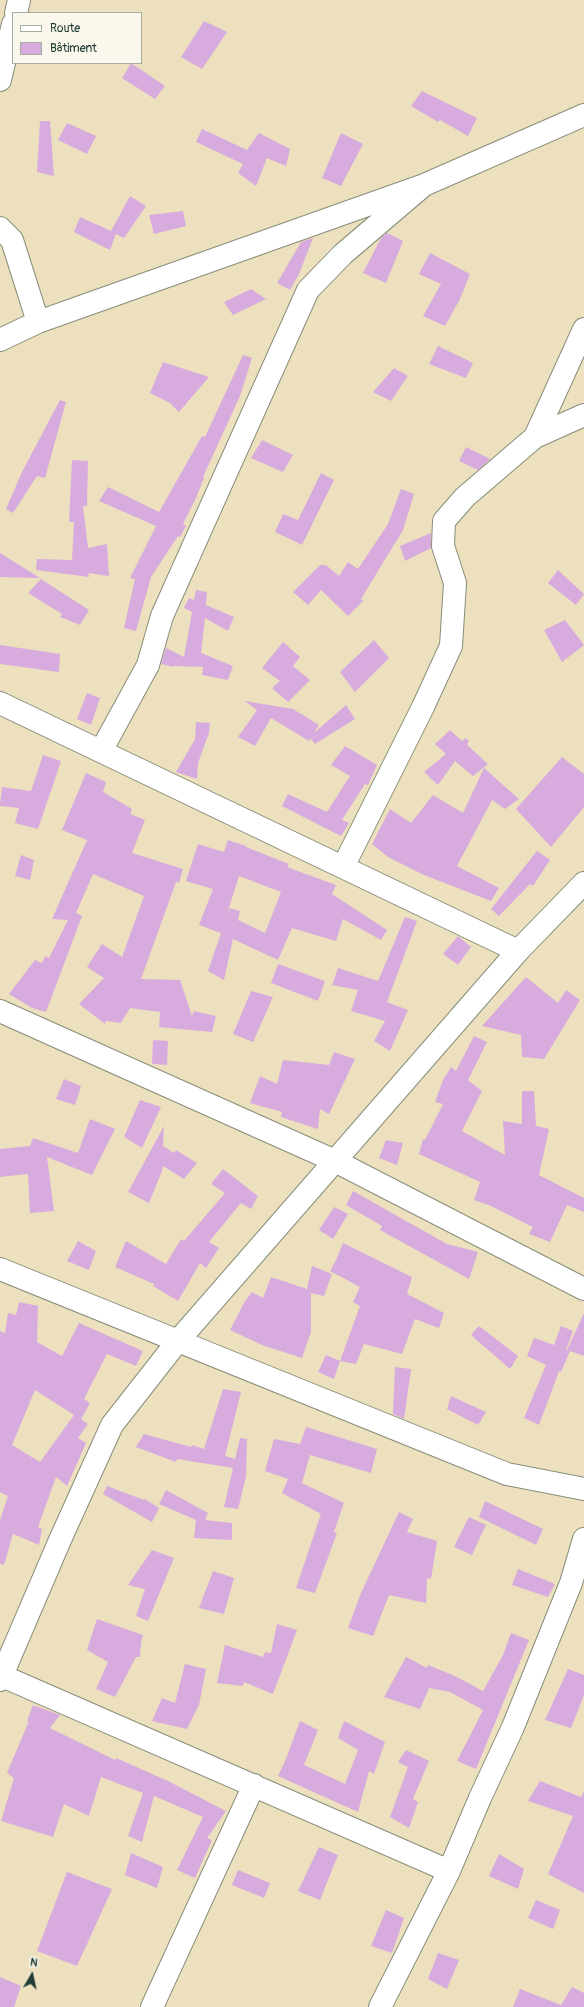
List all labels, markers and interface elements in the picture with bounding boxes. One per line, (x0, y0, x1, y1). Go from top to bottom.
legend (12, 12, 142, 64)
text: Route (50, 21, 80, 36)
text: Bâtiment (50, 41, 97, 56)
north arrow (12, 1955, 52, 1995)
text: N (29, 1956, 39, 1970)

